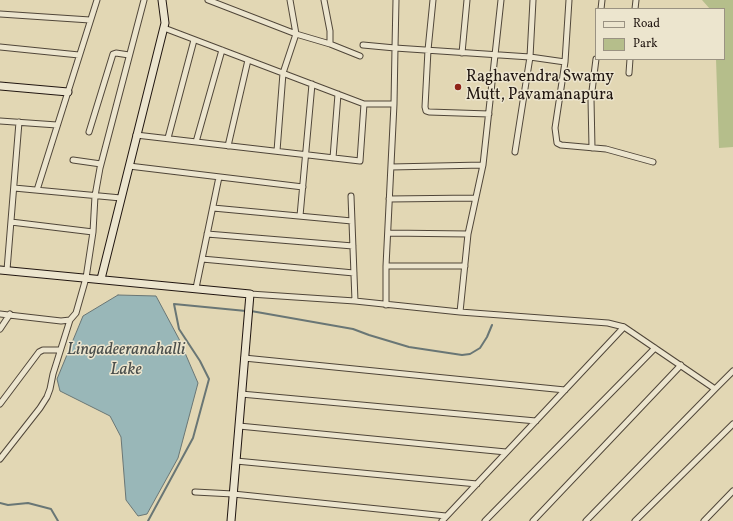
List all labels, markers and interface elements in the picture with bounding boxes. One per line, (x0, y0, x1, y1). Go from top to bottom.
legend (595, 8, 725, 60)
text: Road (633, 16, 660, 32)
text: Park (633, 36, 658, 52)
place label: Raghavendra Swamy Mutt, Pavamanapura (466, 68, 614, 106)
marker: Raghavendra Swamy Mutt, Pavamanapura (453, 82, 463, 92)
water label: Lingadeeranahalli Lake (67, 341, 185, 381)

